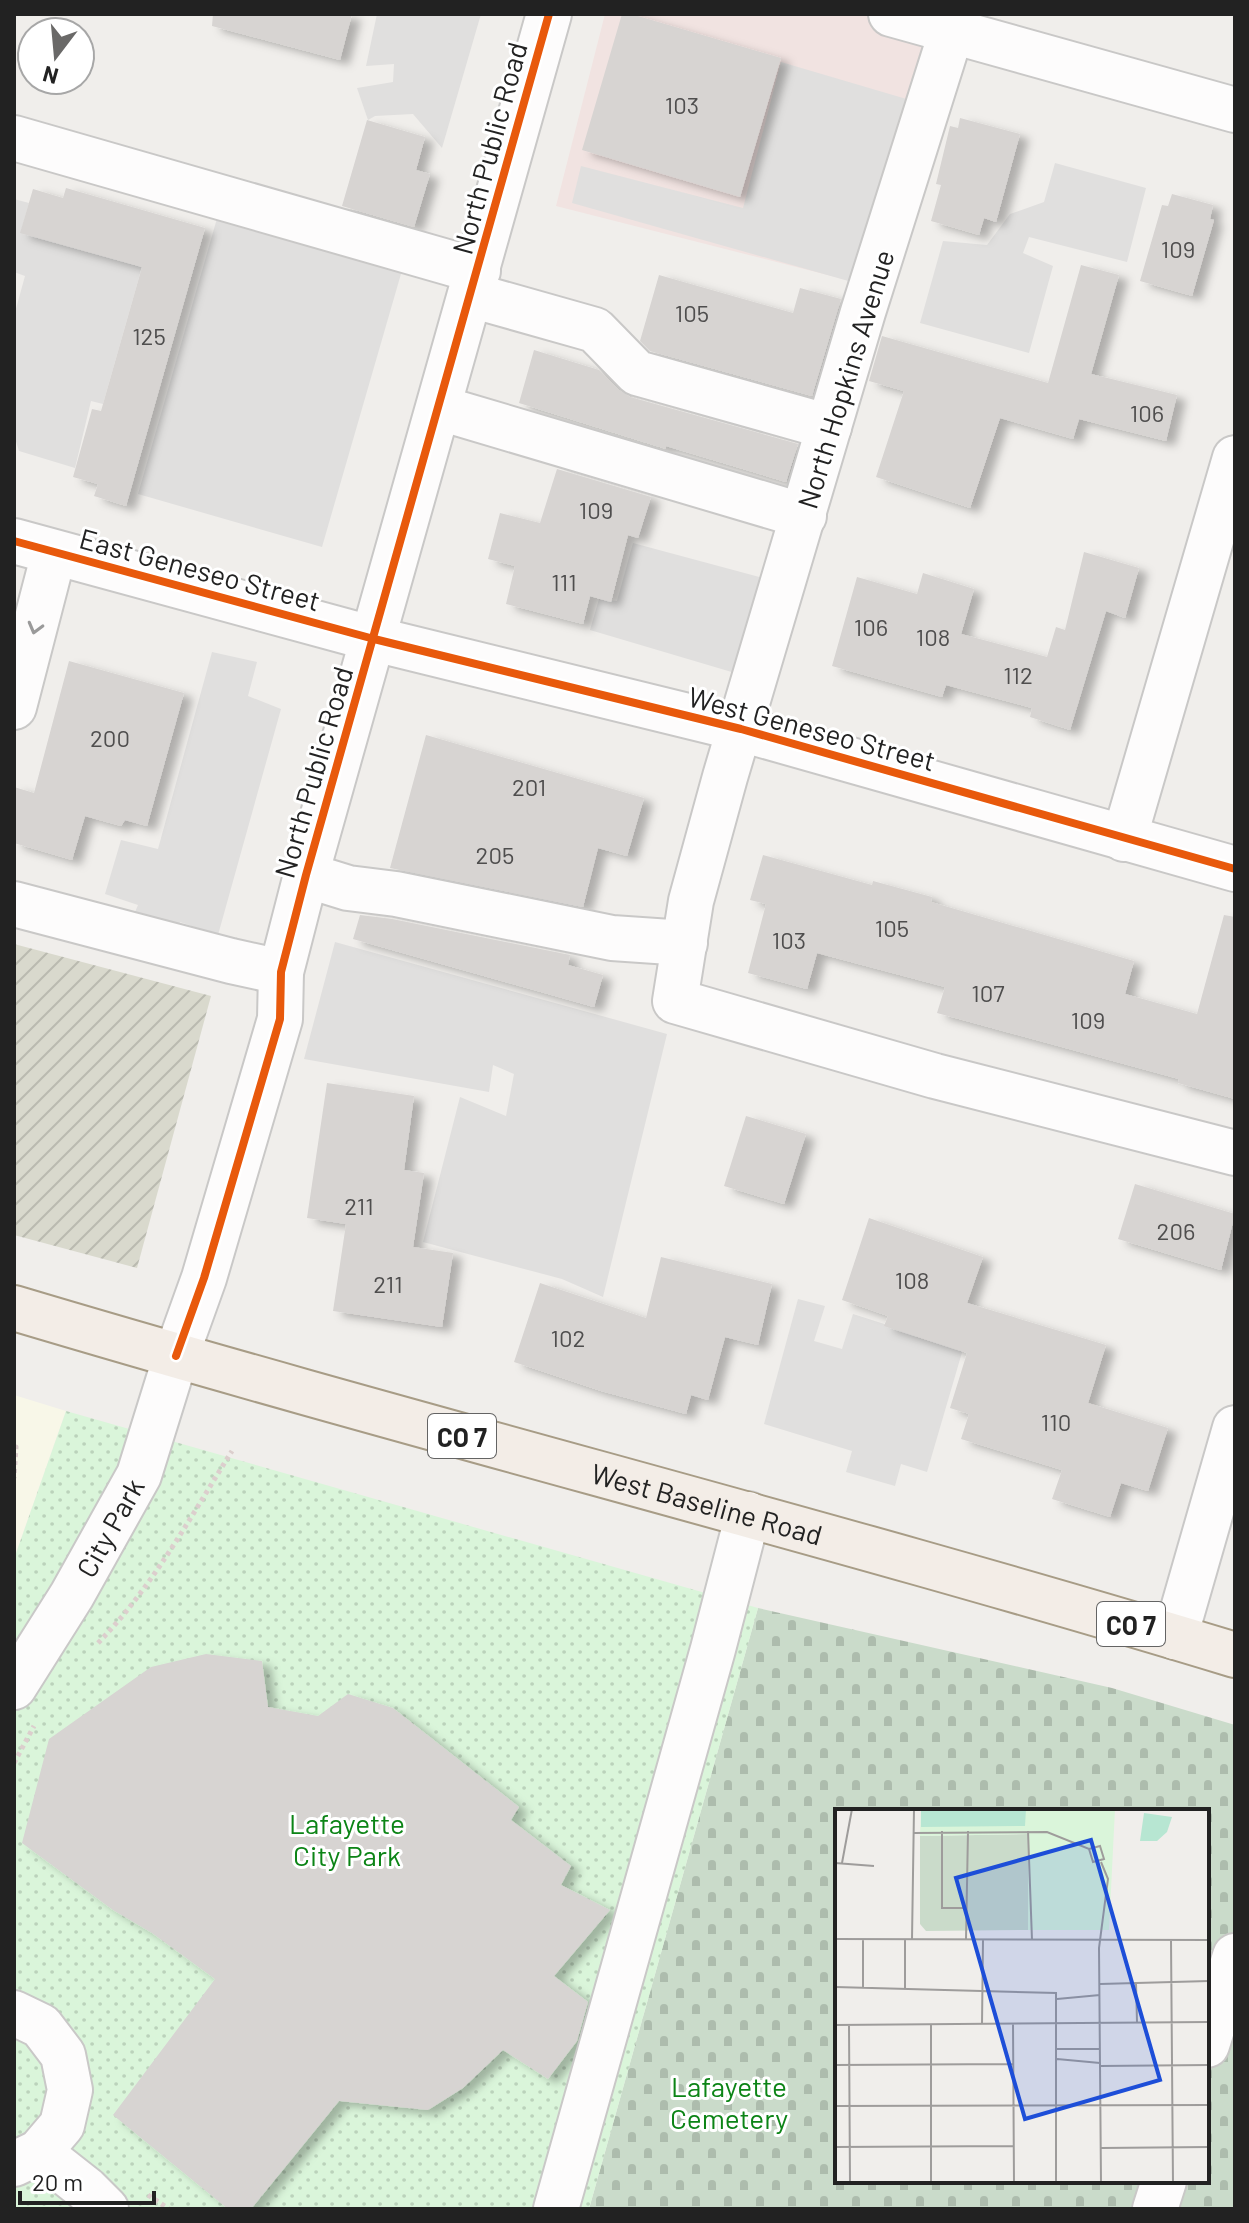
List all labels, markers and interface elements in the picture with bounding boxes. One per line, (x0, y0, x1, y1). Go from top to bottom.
north arrow (16, 16, 96, 96)
street label: North Public Road (444, 38, 534, 258)
text: N (40, 62, 61, 91)
house number: 103 (665, 90, 699, 119)
house number: 109 (1161, 234, 1195, 263)
street label: North Hopkins Avenue (789, 245, 901, 513)
house number: 105 (675, 298, 709, 327)
house number: 125 (132, 321, 166, 350)
house number: 106 (1130, 398, 1164, 427)
house number: 109 (579, 495, 613, 524)
street label: East Geneseo Street (76, 521, 324, 617)
house number: 111 (551, 567, 577, 596)
house number: 106 (854, 612, 888, 641)
one-way arrow (27, 621, 44, 635)
house number: 108 (916, 622, 950, 651)
house number: 112 (1003, 660, 1033, 689)
street label: North Public Road (267, 662, 359, 882)
street label: West Geneseo Street (685, 679, 939, 777)
house number: 200 (90, 723, 130, 752)
house number: 201 (512, 772, 546, 801)
house number: 205 (476, 840, 514, 869)
house number: 105 (875, 913, 909, 942)
house number: 103 (772, 925, 806, 954)
house number: 107 (971, 978, 1005, 1007)
house number: 109 (1071, 1005, 1105, 1034)
house number: 211 (344, 1191, 374, 1220)
house number: 206 (1157, 1216, 1195, 1245)
house number: 108 (895, 1265, 929, 1294)
house number: 211 (373, 1269, 403, 1298)
house number: 102 (551, 1323, 585, 1352)
house number: 110 (1041, 1407, 1071, 1436)
road number: CO 7 (428, 1414, 496, 1458)
street label: West Baseline Road (588, 1455, 826, 1552)
street label: City Park (69, 1472, 151, 1583)
road number: CO 7 (1097, 1602, 1165, 1646)
park label: Lafayette City Park (289, 1806, 405, 1872)
inset map (835, 1809, 1209, 2183)
park label: Lafayette Cemetery (670, 2069, 788, 2135)
scale bar (20, 2155, 154, 2205)
text: 20 m (32, 2167, 83, 2196)

